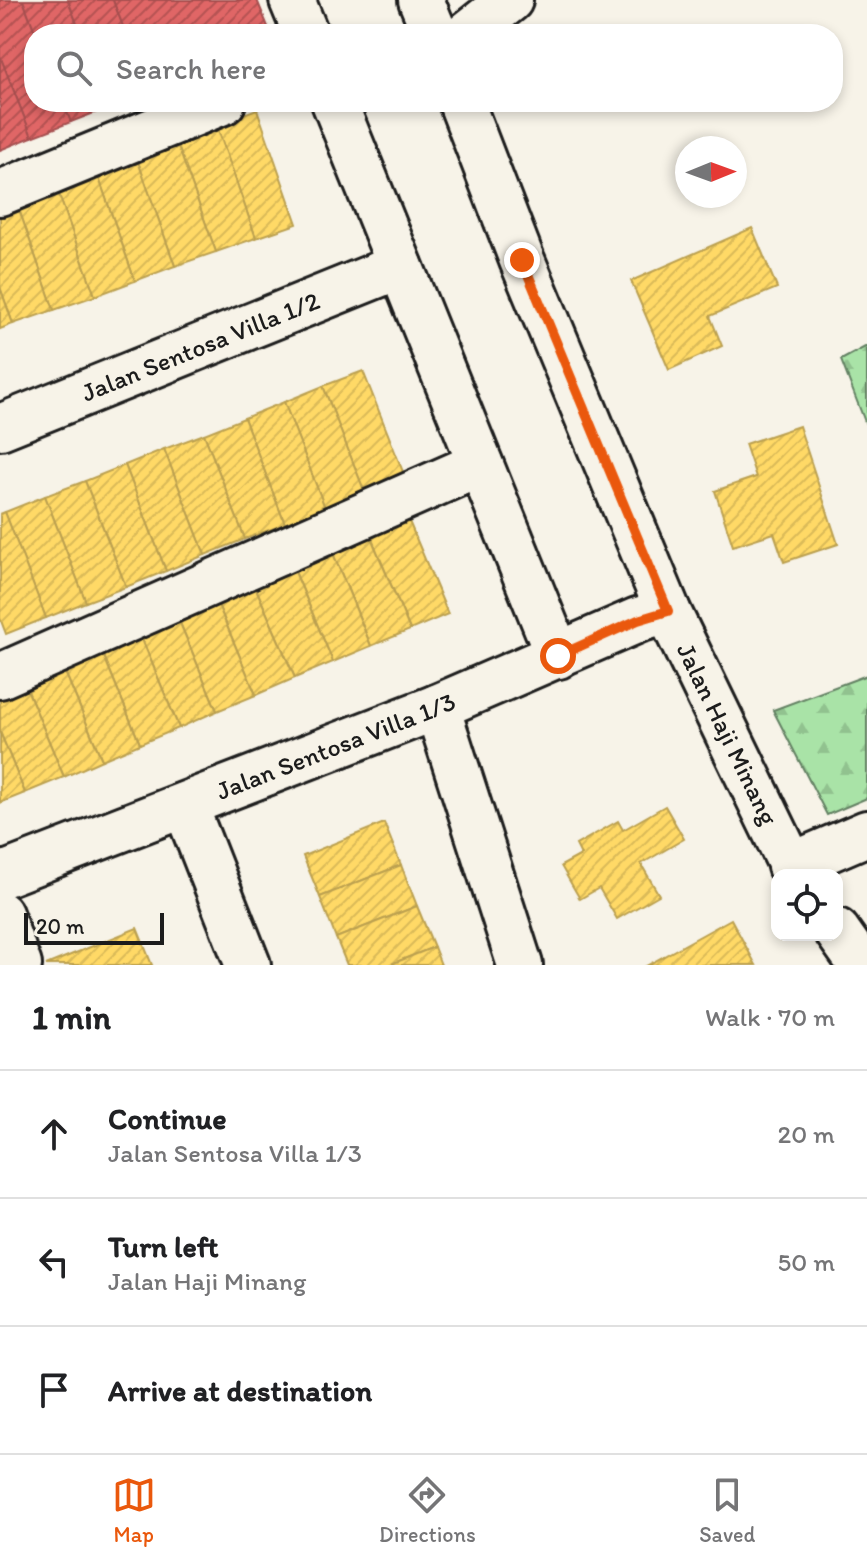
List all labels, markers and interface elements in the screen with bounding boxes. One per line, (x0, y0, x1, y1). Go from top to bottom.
search box (24, 24, 843, 112)
icon: search (52, 46, 96, 90)
text: Search here (116, 50, 266, 87)
north arrow (675, 136, 747, 208)
route end (504, 242, 540, 278)
street label: Jalan Sentosa Villa 1/2 (77, 284, 324, 409)
route start (540, 638, 576, 674)
street label: Jalan Haji Minang (670, 638, 785, 831)
street label: Jalan Sentosa Villa 1/3 (212, 685, 460, 807)
map controls (771, 869, 843, 941)
button: locate (771, 869, 843, 941)
scale bar (24, 909, 164, 945)
text: 20 m (36, 913, 85, 940)
text: 1 min (32, 997, 111, 1038)
text: Walk · 70 m (705, 1001, 835, 1033)
text: Continue (108, 1100, 227, 1137)
icon: ahead (32, 1112, 76, 1156)
text: 20 m (778, 1118, 835, 1150)
text: Jalan Sentosa Villa 1/3 (108, 1137, 362, 1169)
text: Turn left (108, 1228, 219, 1265)
icon: left (32, 1240, 76, 1284)
text: 50 m (778, 1246, 835, 1278)
text: Jalan Haji Minang (108, 1265, 306, 1297)
icon: arrive (32, 1368, 76, 1412)
text: Arrive at destination (108, 1372, 372, 1409)
tab: Map (112, 1473, 156, 1548)
tab: Directions (379, 1473, 476, 1548)
tab: Saved (699, 1473, 755, 1548)

